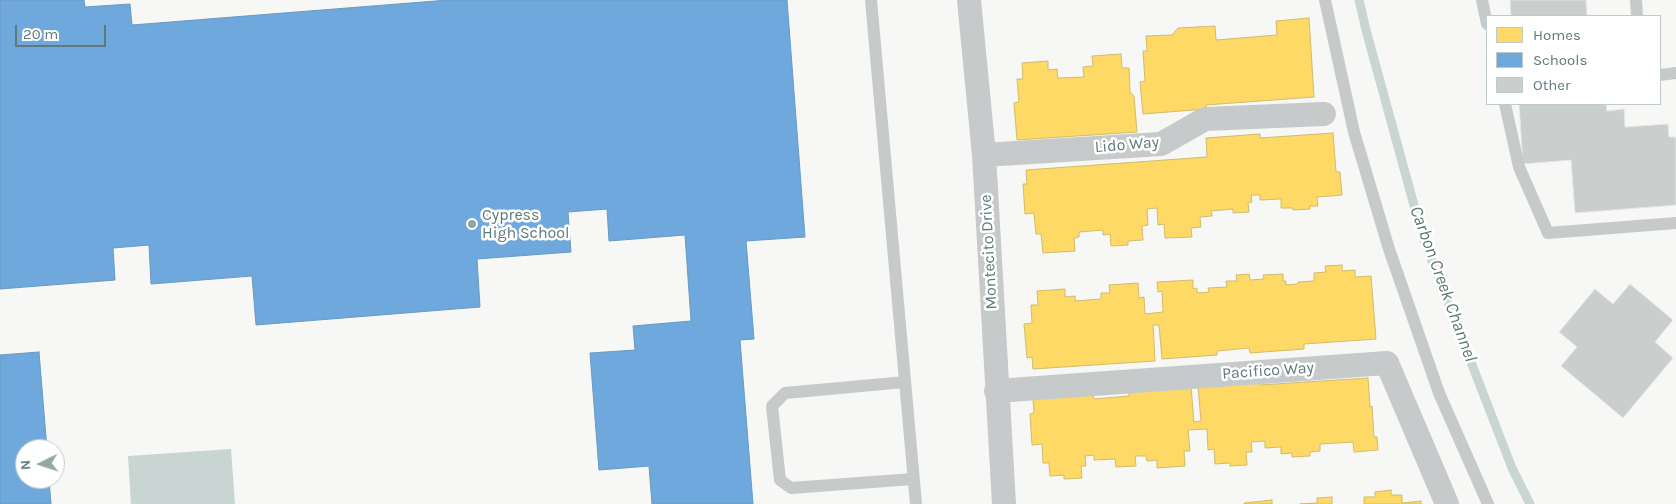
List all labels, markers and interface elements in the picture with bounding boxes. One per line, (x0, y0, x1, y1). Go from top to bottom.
scale bar (18, 15, 109, 47)
legend (1486, 15, 1661, 105)
text: 20 m (23, 25, 58, 43)
text: Homes (1533, 26, 1581, 44)
text: Schools (1533, 51, 1587, 69)
text: Other (1533, 76, 1571, 94)
street label: Lido Way (1094, 133, 1160, 157)
street label: Montecito Drive (976, 194, 1002, 310)
water label: Carbon Creek Channel (1405, 203, 1481, 365)
place label: Cypress High School (482, 205, 570, 243)
marker: Cypress High School (466, 218, 478, 230)
street label: Pacifico Way (1222, 358, 1314, 384)
north arrow (15, 439, 65, 489)
text: N (17, 459, 34, 471)

